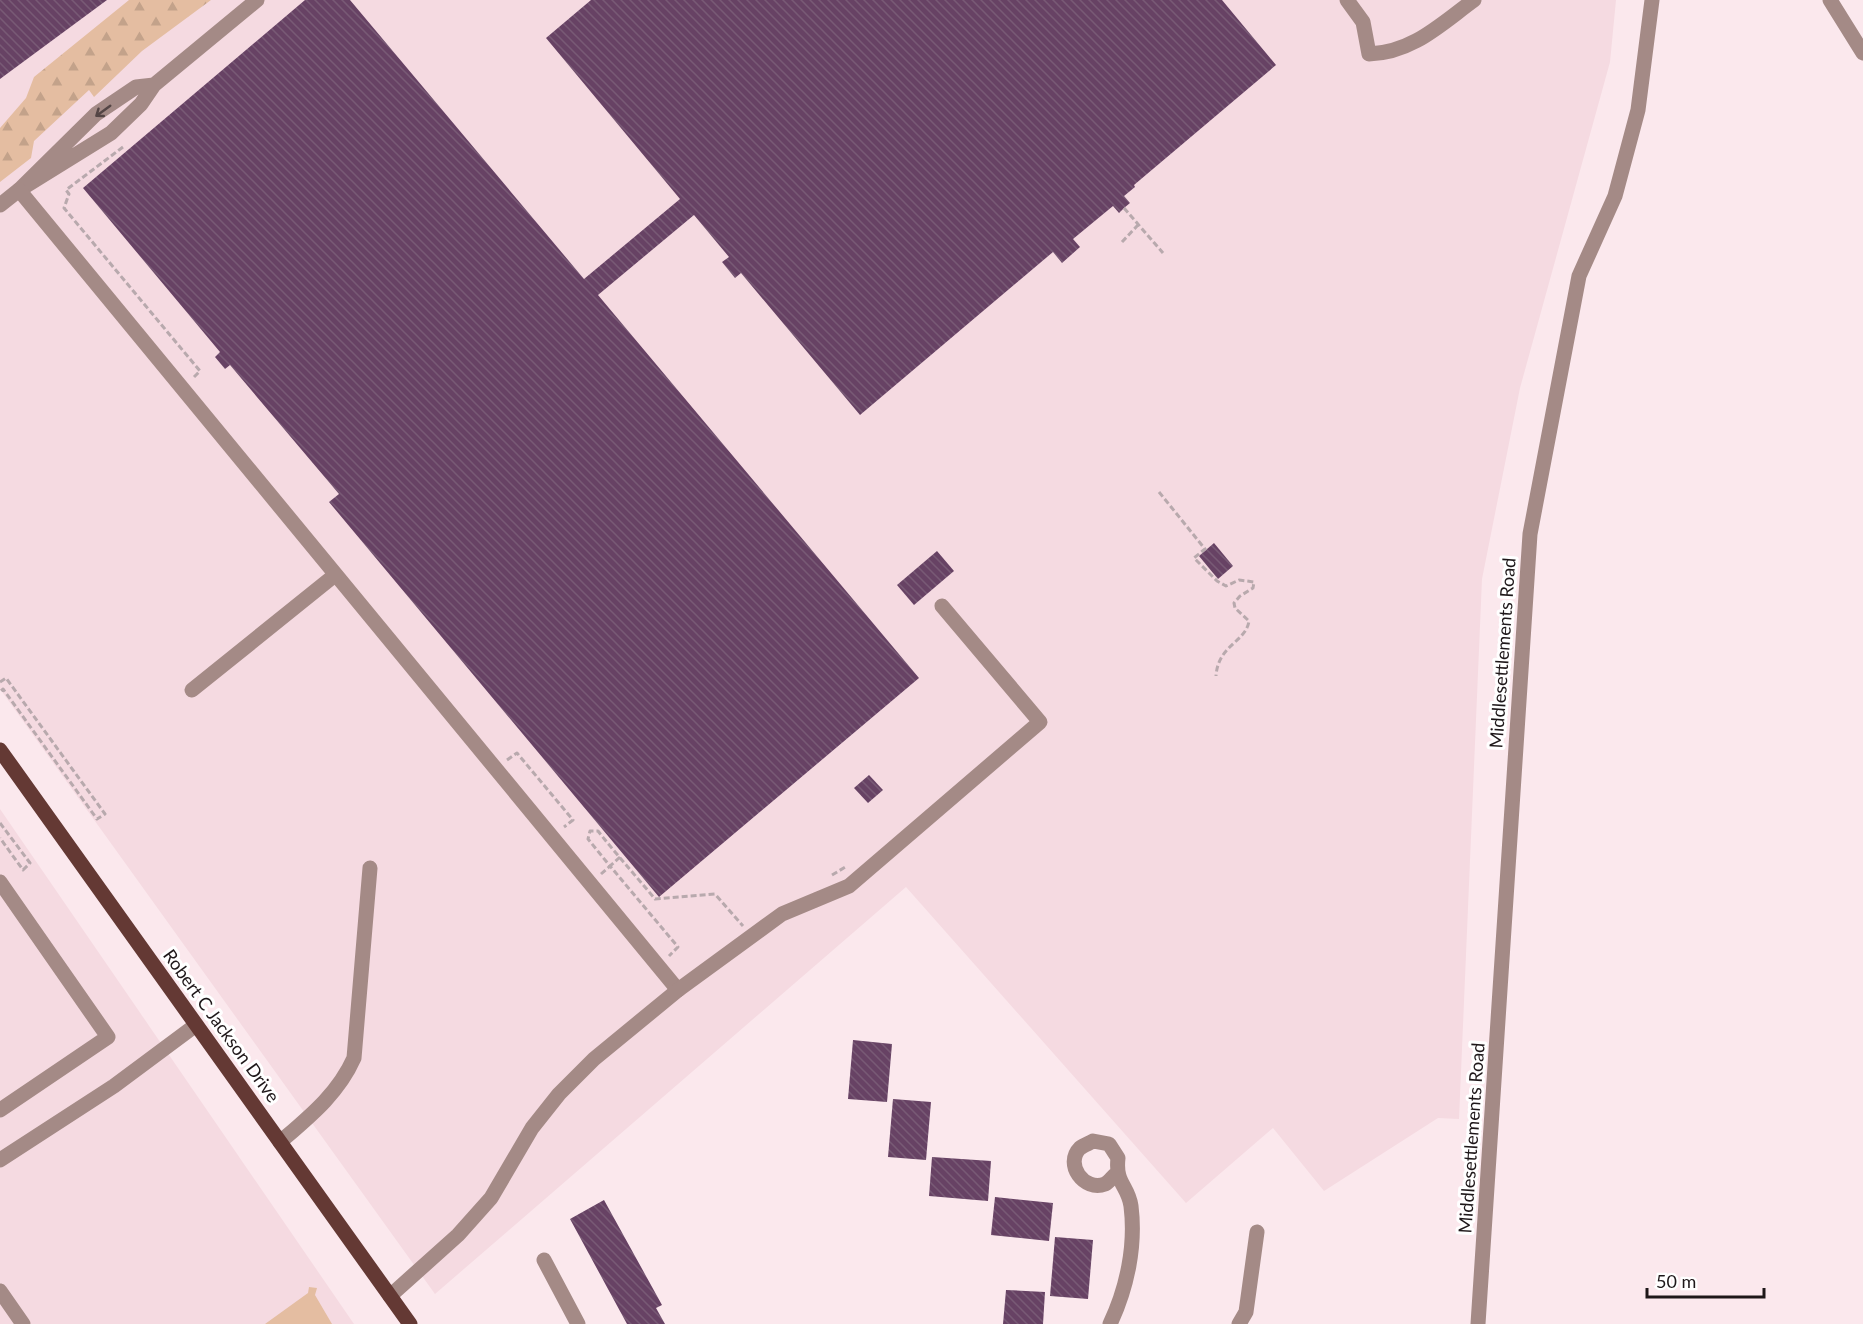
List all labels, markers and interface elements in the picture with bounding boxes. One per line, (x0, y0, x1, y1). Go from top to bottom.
one-way arrow (95, 104, 111, 117)
street label: Middlesettlements Road (1484, 557, 1520, 749)
street label: Robert C Jackson Drive (159, 945, 285, 1106)
street label: Middlesettlements Road (1453, 1042, 1489, 1234)
scale bar (1647, 1261, 1764, 1299)
text: 50 m (1656, 1270, 1696, 1292)

